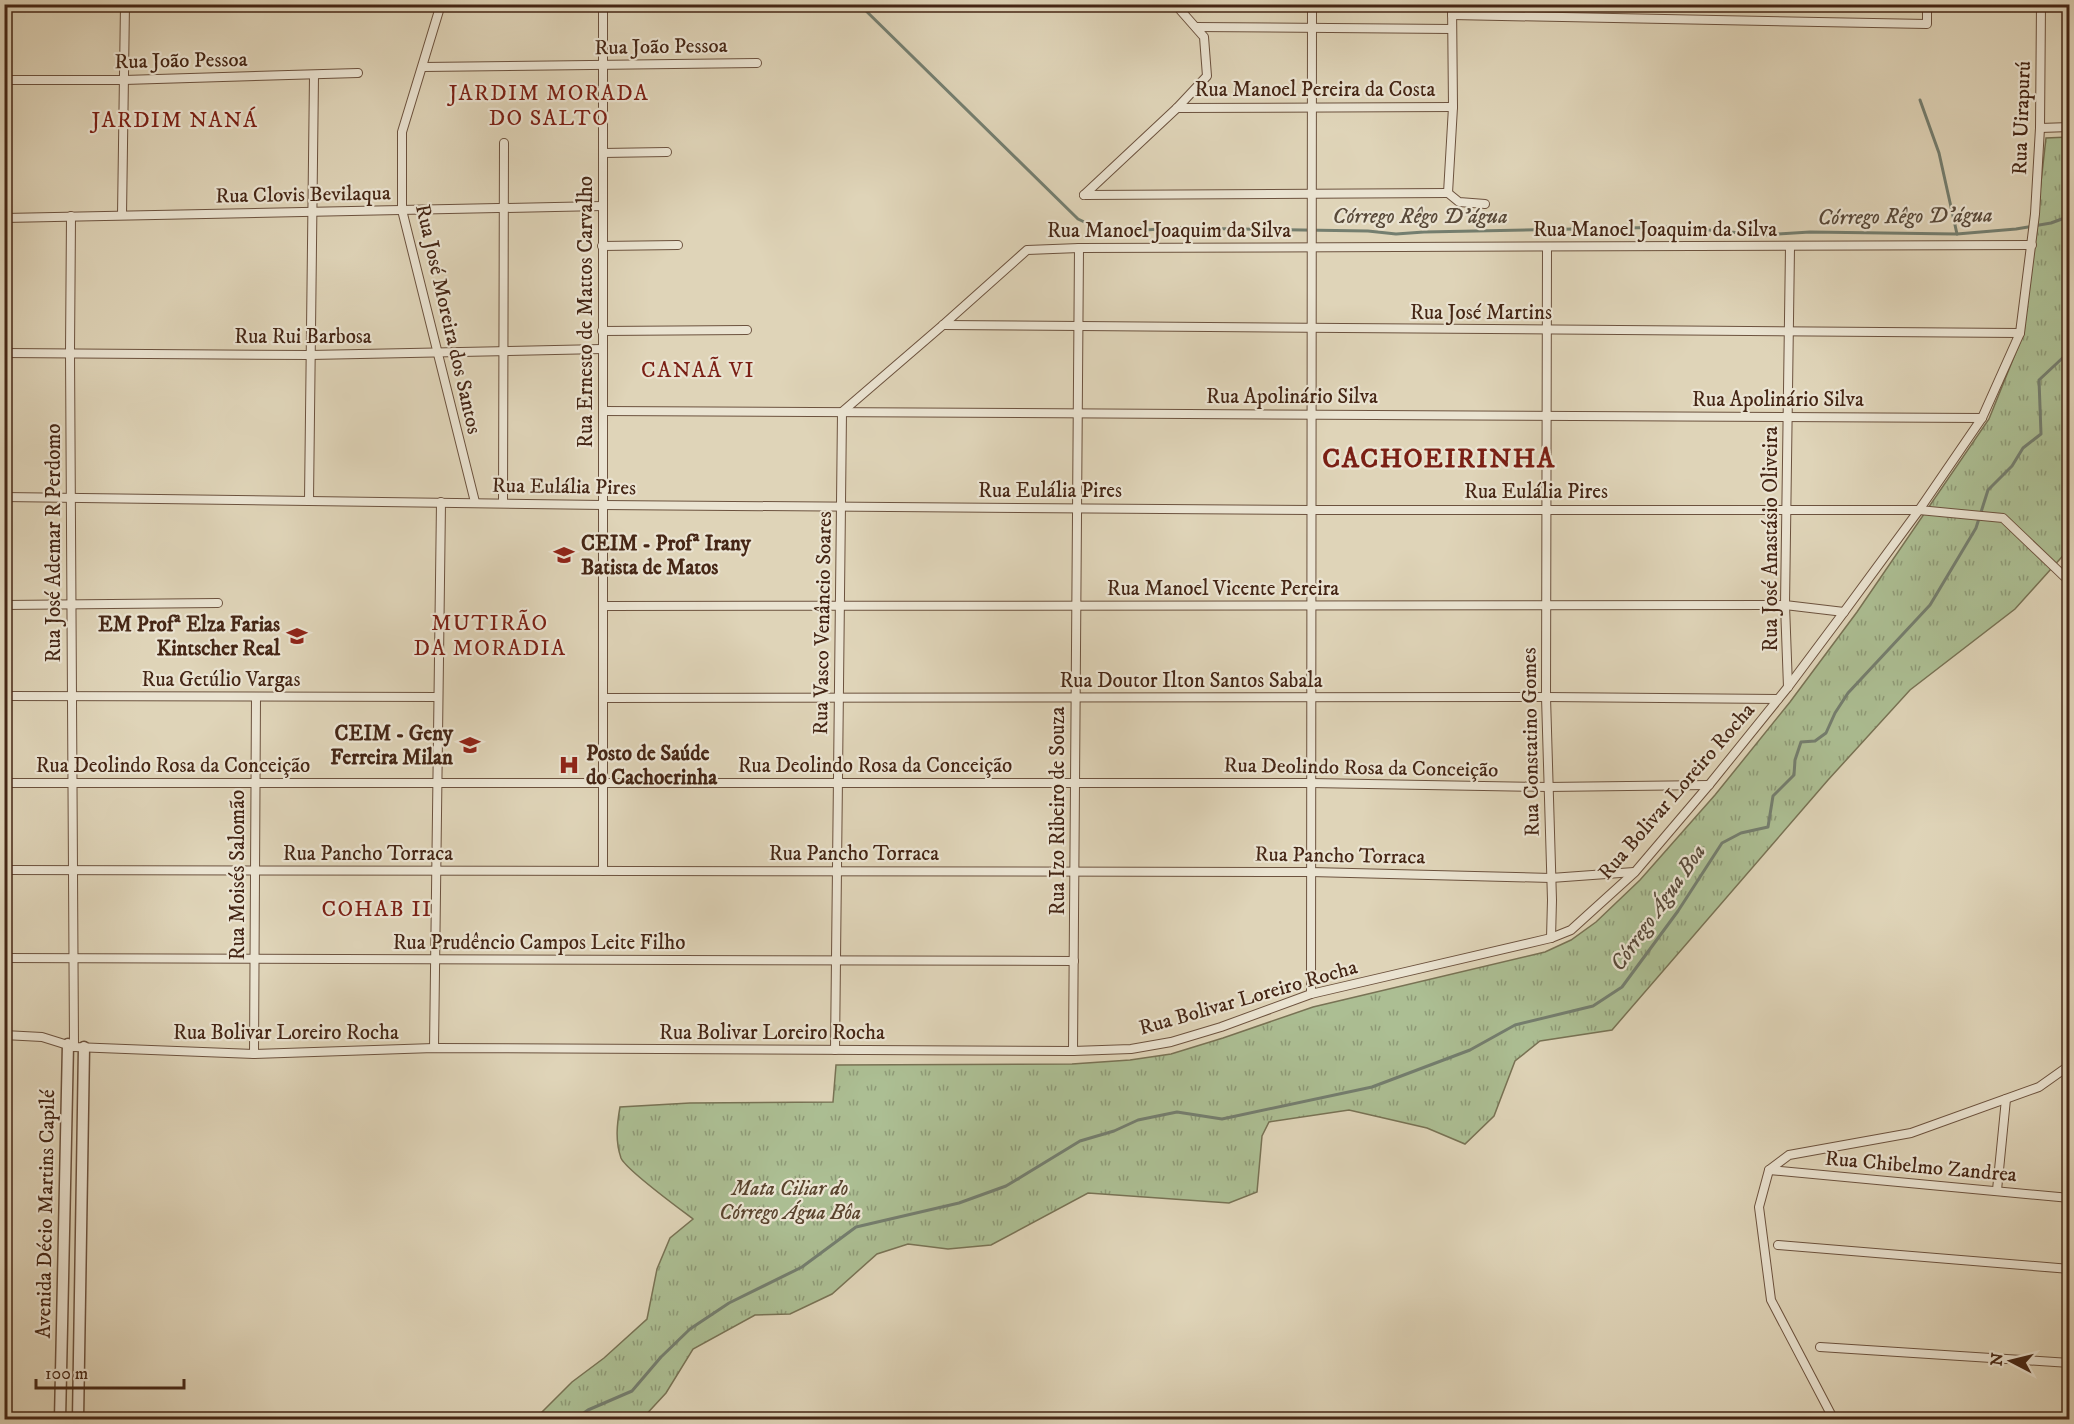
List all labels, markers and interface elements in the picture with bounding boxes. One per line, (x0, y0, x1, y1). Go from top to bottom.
street label: Rua João Pessoa (594, 33, 728, 61)
street label: Rua João Pessoa (114, 47, 248, 75)
street label: Rua Uirapurú (2007, 60, 2037, 176)
street label: Rua Manoel Pereira da Costa (1195, 77, 1435, 103)
district label: JARDIM MORADA DO SALTO (447, 80, 649, 132)
district label: JARDIM NANÁ (90, 106, 258, 134)
street label: Rua Ernesto de Mattos Carvalho (573, 176, 599, 448)
street label: Rua Clovis Bevilaqua (215, 180, 391, 210)
water label: Córrego Rêgo D'água (1817, 201, 1993, 232)
street label: Rua José Moreira dos Santos (409, 202, 487, 437)
water label: Córrego Rêgo D'água (1332, 203, 1508, 230)
street label: Rua Manoel Joaquim da Silva (1533, 217, 1777, 243)
street label: Rua Manoel Joaquim da Silva (1047, 218, 1291, 244)
street label: Rua José Martins (1410, 300, 1552, 326)
street label: Rua Rui Barbosa (234, 324, 372, 350)
district label: CANAÃ VI (641, 356, 755, 384)
street label: Rua Apolinário Silva (1206, 384, 1378, 410)
street label: Rua Apolinário Silva (1692, 387, 1864, 413)
street label: Rua José Ademar R Perdomo (41, 424, 67, 662)
street label: Rua José Anastásio Oliveira (1758, 426, 1784, 652)
district label: CACHOEIRINHA (1322, 442, 1556, 476)
street label: Rua Eulália Pires (492, 473, 636, 501)
street label: Rua Eulália Pires (978, 478, 1122, 504)
street label: Rua Eulália Pires (1464, 479, 1608, 505)
street label: Rua Vasco Venâncio Soares (808, 511, 838, 735)
place label: CEIM - Profª Irany Batista de Matos (581, 531, 752, 581)
school or university icon: CEIM - Profª Irany Batista de Matos (552, 543, 576, 567)
street label: Rua Manoel Vicente Pereira (1107, 576, 1339, 602)
district label: MUTIRÃO DA MORADIA (414, 609, 567, 662)
place label: EM Profª Elza Farias Kintscher Real (98, 612, 281, 662)
school or university icon: EM Profª Elza Farias Kintscher Real (285, 624, 309, 648)
street label: Rua Constatino Gomes (1516, 647, 1546, 837)
street label: Rua Getúlio Vargas (141, 667, 301, 693)
street label: Rua Doutor Ilton Santos Sabala (1059, 668, 1323, 694)
street label: Rua Bolivar Loreiro Rocha (1593, 698, 1761, 885)
street label: Rua Izo Ribeiro de Souza (1045, 706, 1071, 915)
place label: CEIM - Geny Ferreira Milan (330, 721, 454, 771)
school or university icon: CEIM - Geny Ferreira Milan (458, 733, 482, 757)
place label: Posto de Saúde do Cachoerinha (586, 741, 718, 791)
street label: Rua Deolindo Rosa da Conceição (36, 753, 310, 779)
hospital icon: Posto de Saúde do Cachoerinha (557, 753, 581, 777)
street label: Rua Deolindo Rosa da Conceição (738, 753, 1012, 779)
street label: Rua Deolindo Rosa da Conceição (1223, 753, 1499, 783)
street label: Rua Moisés Salomão (225, 790, 251, 960)
water label: Córrego Água Boa (1604, 839, 1712, 977)
street label: Rua Pancho Torraca (283, 841, 453, 867)
street label: Rua Pancho Torraca (769, 841, 939, 867)
street label: Rua Pancho Torraca (1254, 842, 1426, 870)
district label: COHAB II (321, 896, 433, 923)
street label: Rua Prudêncio Campos Leite Filho (393, 930, 685, 956)
street label: Rua Bolivar Loreiro Rocha (1136, 954, 1361, 1042)
street label: Rua Bolivar Loreiro Rocha (173, 1020, 399, 1046)
street label: Rua Bolivar Loreiro Rocha (659, 1020, 885, 1046)
street label: Avenida Décio Martins Capilé (31, 1089, 61, 1339)
street label: Rua Chibelmo Zandrea (1824, 1146, 2018, 1188)
park label: Mata Ciliar do Córrego Água Bôa (719, 1176, 861, 1226)
north arrow (1981, 1331, 2041, 1391)
scale bar (36, 1352, 184, 1390)
text: N (1986, 1352, 2008, 1367)
text: 100 m (45, 1363, 88, 1385)

